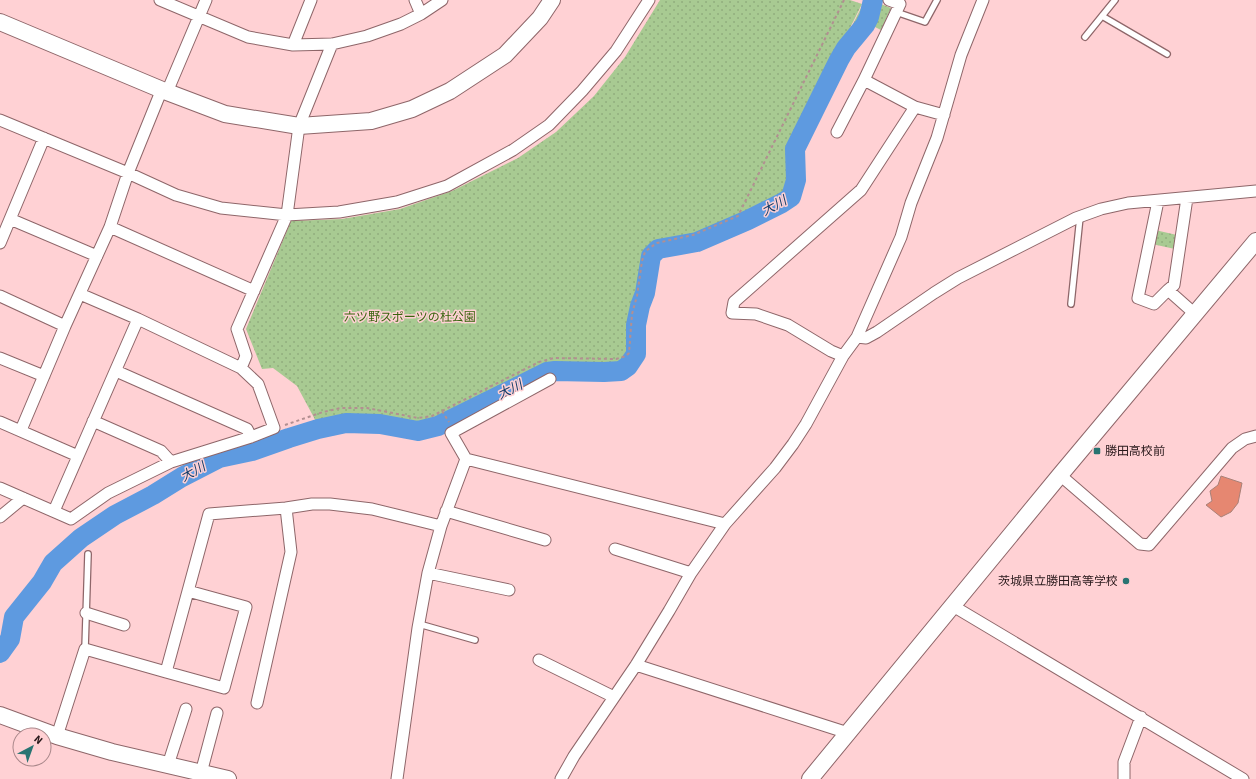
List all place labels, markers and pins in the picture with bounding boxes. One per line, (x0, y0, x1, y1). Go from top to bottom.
place label: 勝田高校前 (1105, 443, 1165, 460)
marker: 勝田高校前 (1092, 446, 1102, 456)
place label: 茨城県立勝田高等学校 (998, 573, 1118, 590)
marker: 茨城県立勝田高等学校 (1121, 576, 1131, 586)

